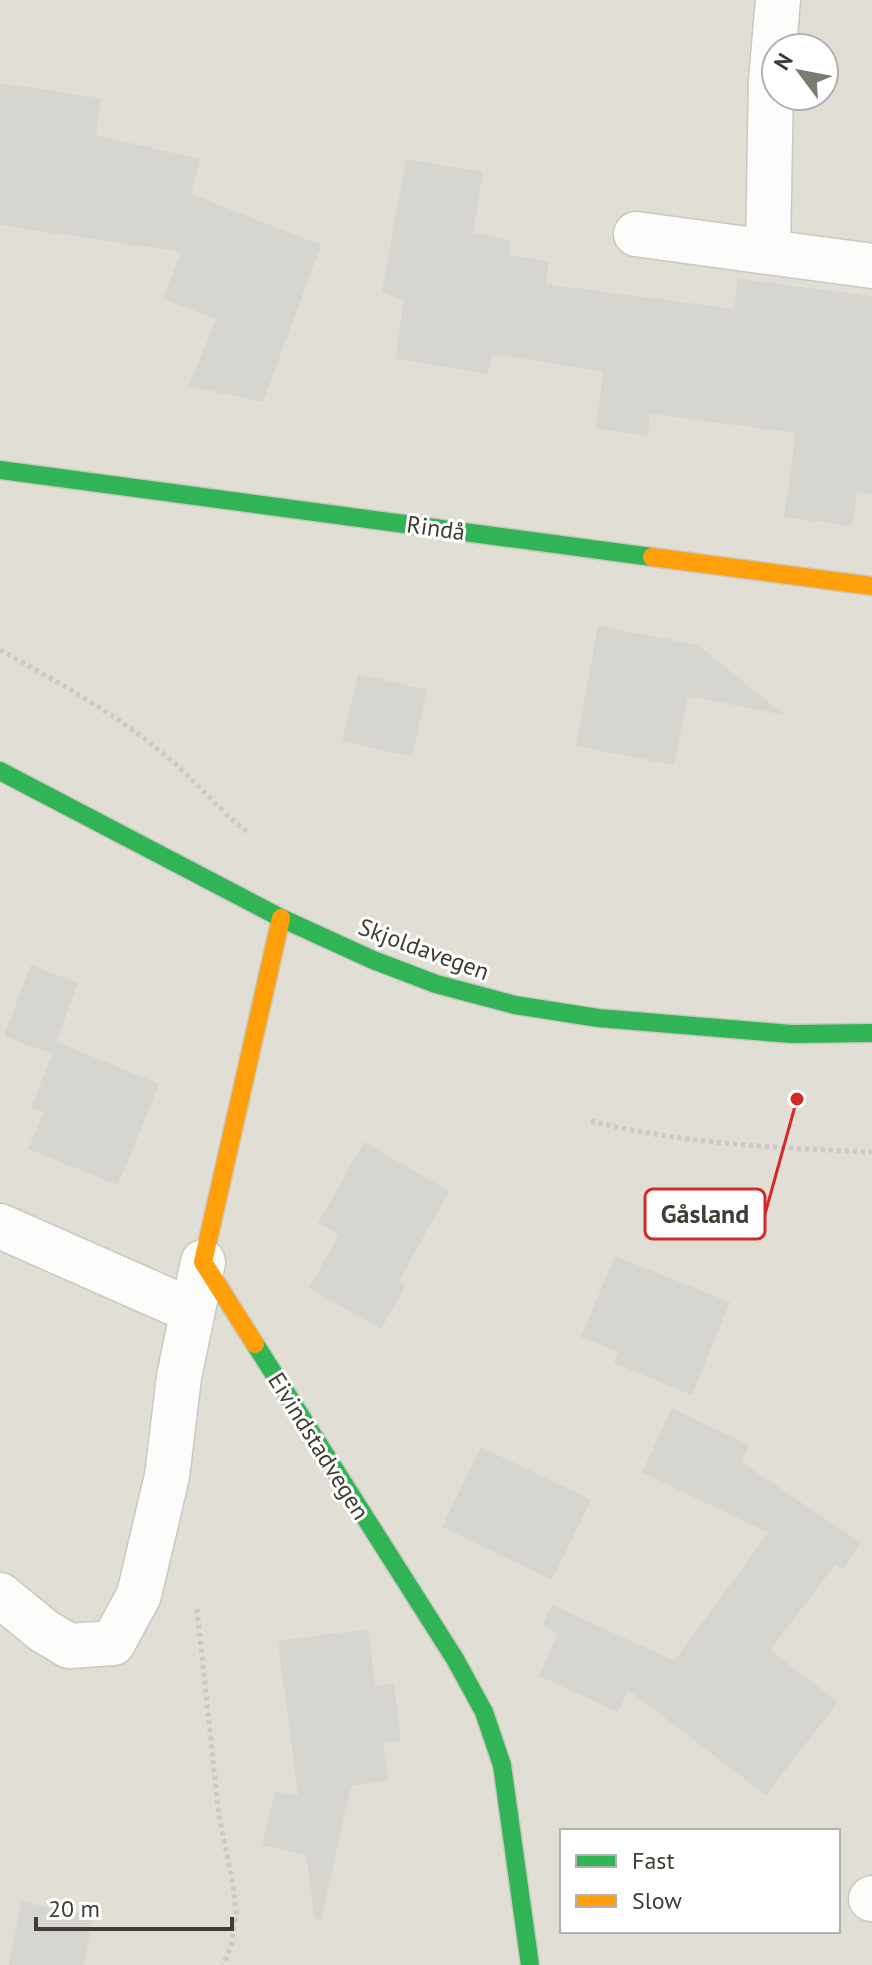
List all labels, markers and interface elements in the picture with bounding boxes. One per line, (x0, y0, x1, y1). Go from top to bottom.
north arrow (760, 32, 840, 112)
text: N (767, 48, 799, 75)
street label: Rindå (405, 509, 467, 547)
street label: Skjoldavegen (354, 911, 494, 987)
callout: Gåsland (645, 1189, 765, 1239)
text: Gåsland (661, 1197, 749, 1230)
street label: Eivindstadvegen (261, 1367, 377, 1525)
legend (560, 1829, 840, 1933)
text: Fast (632, 1845, 675, 1876)
scale bar (36, 1881, 232, 1931)
text: Slow (632, 1885, 682, 1916)
text: 20 m (48, 1893, 100, 1924)

